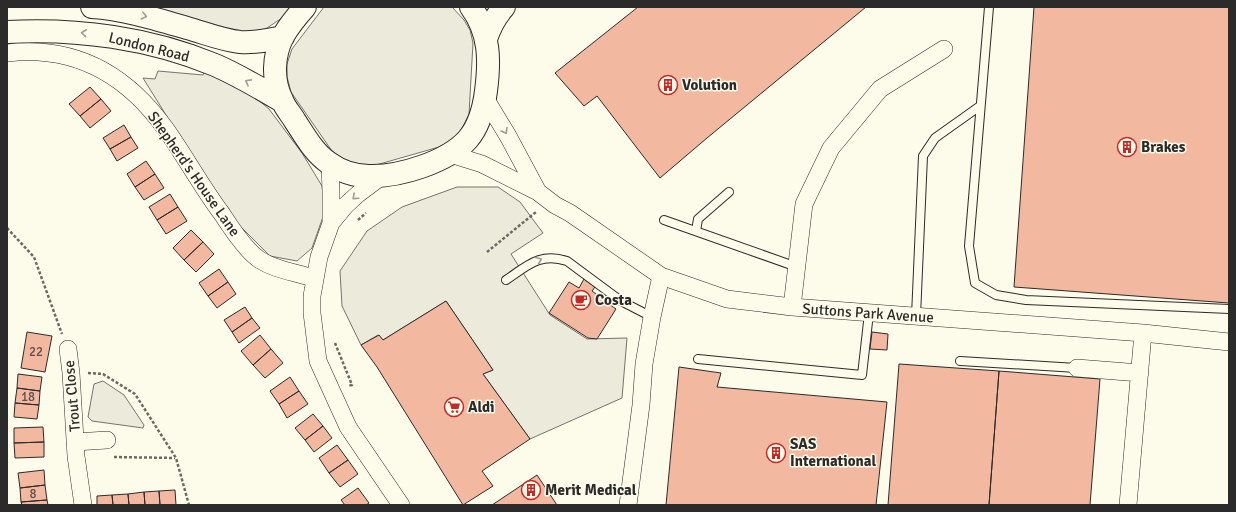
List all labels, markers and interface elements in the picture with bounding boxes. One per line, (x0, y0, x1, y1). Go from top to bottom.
one-way arrow (141, 12, 147, 20)
street label: London Road (107, 28, 191, 66)
one-way arrow (81, 29, 87, 38)
building icon: Volution (657, 74, 679, 96)
place label: Volution (682, 76, 737, 94)
one-way arrow (245, 79, 252, 86)
street label: Shepherd's House Lane (144, 108, 244, 240)
one-way arrow (501, 127, 508, 134)
building icon: Brakes (1116, 136, 1138, 158)
place label: Brakes (1141, 138, 1186, 156)
one-way arrow (352, 193, 359, 200)
one-way arrow (535, 257, 542, 265)
cafe icon: Costa (570, 289, 592, 311)
place label: Costa (595, 291, 632, 309)
street label: Suttons Park Avenue (802, 299, 934, 327)
house number: 22 (29, 344, 43, 360)
street label: Trout Close (60, 360, 84, 432)
house number: 18 (21, 389, 35, 405)
supermarket icon: Aldi (443, 396, 465, 418)
place label: Aldi (468, 398, 495, 416)
place label: SAS International (790, 435, 876, 470)
building icon: SAS International (765, 442, 787, 464)
building icon: Merit Medical (520, 479, 542, 501)
place label: Merit Medical (545, 481, 637, 499)
house number: 8 (29, 486, 37, 502)

